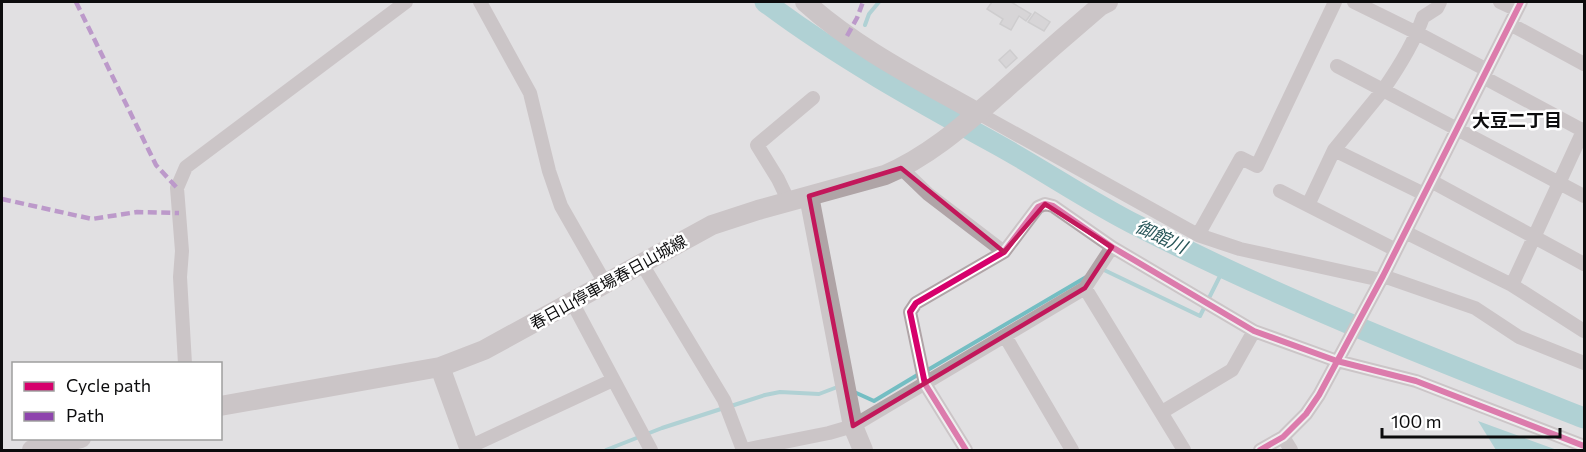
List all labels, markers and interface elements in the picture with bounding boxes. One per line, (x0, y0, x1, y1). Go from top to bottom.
district label: 大豆二丁目 (1472, 109, 1562, 131)
water label: 御館川 (1132, 215, 1192, 258)
street label: 春日山停車場春日山城線 (526, 231, 689, 333)
legend (12, 362, 222, 440)
text: Cycle path (66, 374, 151, 396)
scale bar (1382, 401, 1560, 439)
text: Path (66, 404, 104, 426)
text: 100 m (1391, 410, 1441, 432)

